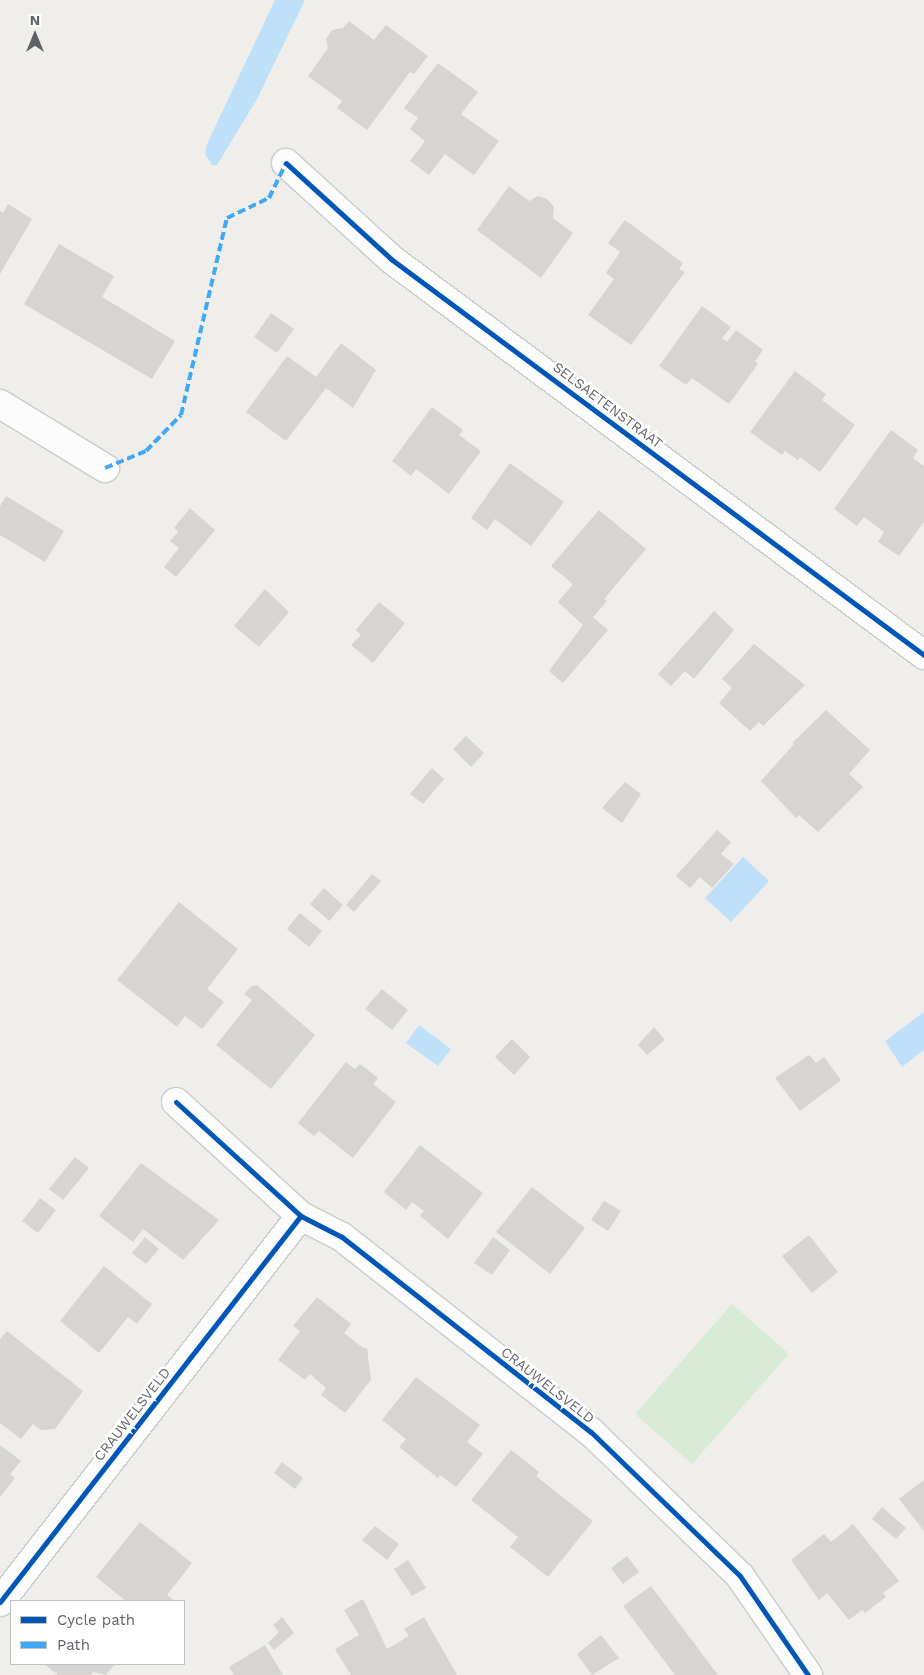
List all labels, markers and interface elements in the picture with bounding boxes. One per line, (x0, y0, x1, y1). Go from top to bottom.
north arrow (10, 10, 60, 60)
text: N (30, 12, 40, 28)
street label: SELSAETENSTRAAT (550, 358, 666, 452)
street label: CRAUWELSVELD (498, 1343, 598, 1427)
street label: CRAUWELSVELD (90, 1364, 174, 1464)
legend (10, 1600, 185, 1665)
text: Cycle path (57, 1611, 135, 1629)
text: Path (57, 1636, 90, 1654)

